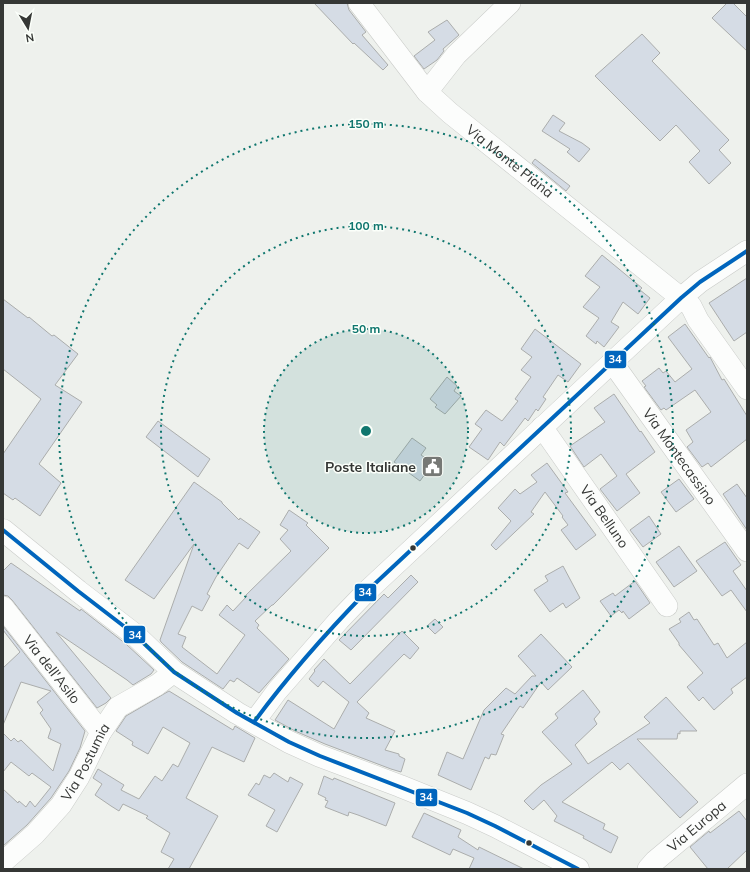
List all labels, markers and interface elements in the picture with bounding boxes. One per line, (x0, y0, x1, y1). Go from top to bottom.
north arrow (8, 8, 48, 48)
text: N (24, 30, 35, 45)
text: 150 m (348, 116, 384, 131)
street label: Via Monte Piana (463, 121, 557, 202)
text: 100 m (348, 218, 384, 233)
text: 50 m (352, 321, 380, 336)
line badge: 34 (604, 350, 627, 369)
text: 34 (608, 352, 622, 366)
street label: Via Montecassino (639, 405, 720, 508)
centre of rings (359, 424, 373, 438)
public building icon: Poste Italiane (419, 454, 445, 480)
place label: Poste Italiane (325, 458, 416, 476)
street label: Via Belluno (576, 481, 633, 552)
unlabelled marker (408, 543, 418, 553)
line badge: 34 (354, 583, 377, 602)
text: 34 (358, 585, 372, 599)
line badge: 34 (123, 625, 146, 644)
text: 34 (128, 628, 142, 642)
street label: Via dell'Asilo (19, 631, 84, 707)
street label: Via Postumia (57, 719, 114, 804)
line badge: 34 (415, 788, 438, 807)
text: 34 (419, 790, 433, 804)
street label: Via Europa (664, 796, 730, 856)
unlabelled marker (524, 838, 534, 848)

